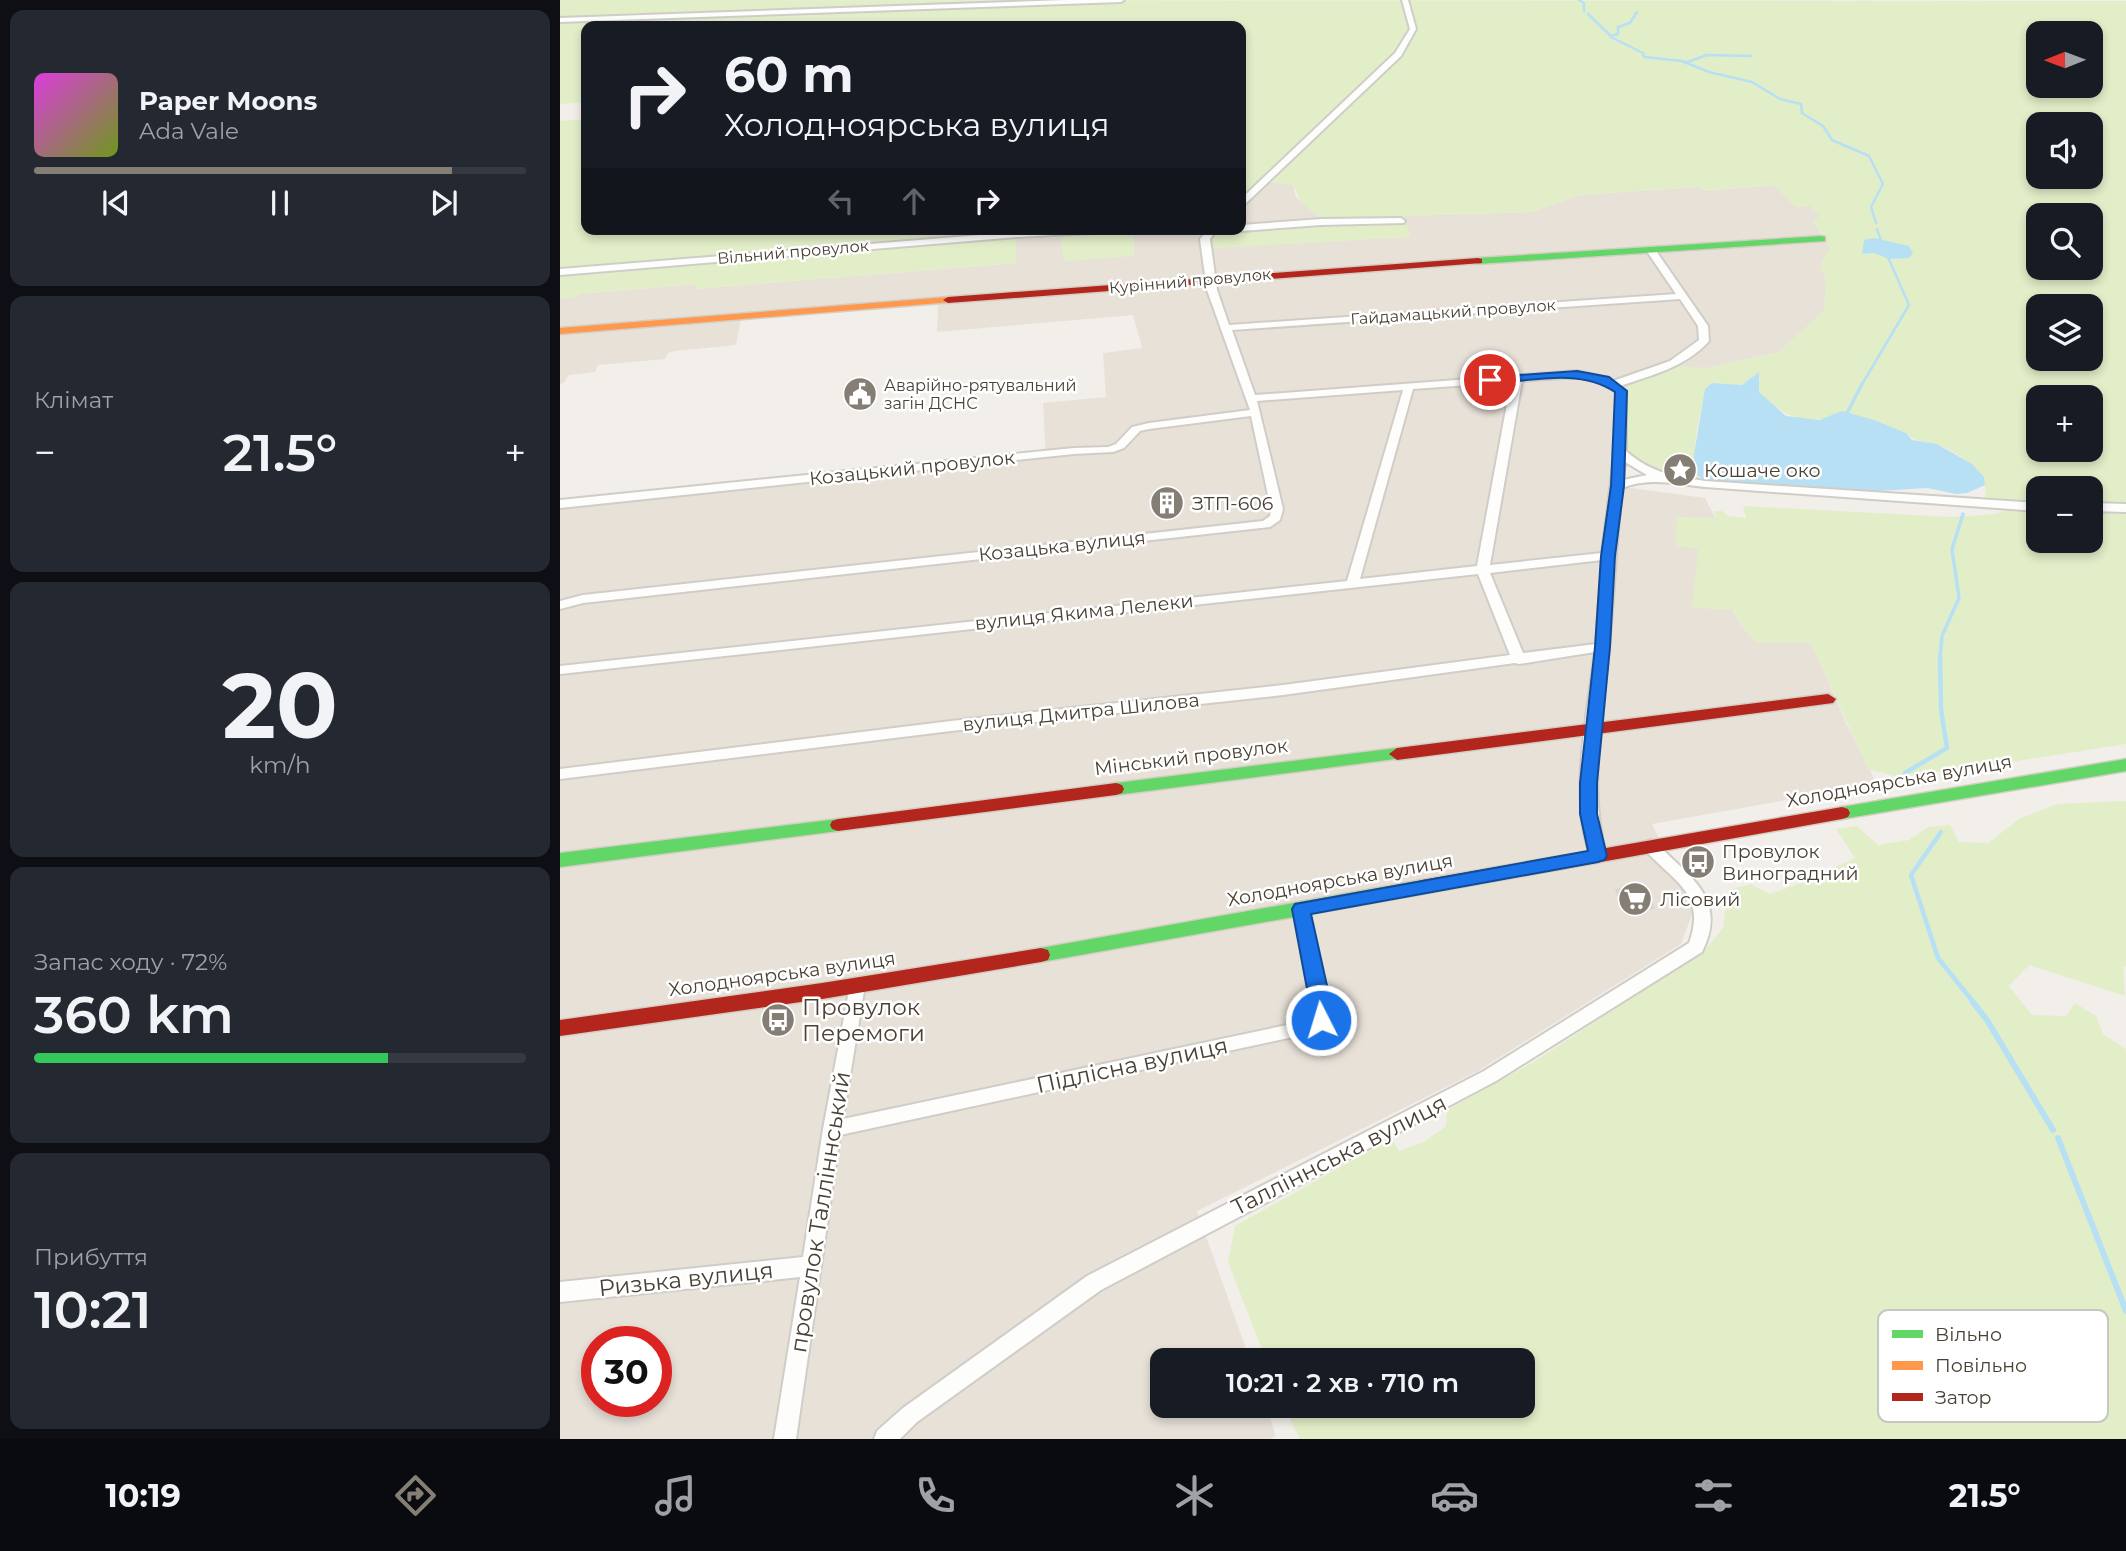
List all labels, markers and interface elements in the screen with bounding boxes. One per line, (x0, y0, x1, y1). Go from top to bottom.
north arrow (2026, 21, 2104, 98)
map controls (2026, 21, 2103, 553)
text: 60 m (724, 45, 854, 104)
icon: right (609, 49, 700, 140)
text: Paper Moons (139, 85, 317, 117)
text: Холодноярська вулиця (724, 105, 1110, 144)
button: sound (2026, 112, 2103, 189)
text: Ada Vale (139, 117, 239, 145)
icon: left (822, 182, 860, 220)
icon: ahead (895, 182, 933, 220)
icon: right (968, 182, 1006, 220)
icon: previous (97, 184, 135, 222)
icon: pause (261, 184, 299, 222)
icon: next (425, 184, 463, 222)
button: search (2026, 203, 2103, 280)
street label: Вільний провулок (716, 236, 870, 268)
street label: Курінний провулок (1108, 264, 1273, 298)
button: layers (2026, 294, 2103, 371)
street label: Гайдамацький провулок (1350, 295, 1557, 329)
pin (1460, 350, 1520, 410)
icon: arrive (1471, 361, 1509, 399)
public building icon: Аварійно-рятувальний загін ДСНС (841, 375, 879, 413)
place label: Аварійно-рятувальний загін ДСНС (884, 376, 1076, 413)
button: + (2026, 385, 2103, 462)
text: Клімат (34, 386, 113, 414)
text: 21.5° (223, 421, 337, 484)
text: − (34, 429, 56, 476)
text: + (504, 429, 526, 476)
street label: Козацький провулок (808, 446, 1016, 490)
place icon: Кошаче око (1661, 451, 1699, 489)
place label: Кошаче око (1704, 459, 1821, 482)
button: − (2026, 476, 2103, 553)
building icon: ЗТП-606 (1148, 484, 1186, 522)
place label: ЗТП-606 (1192, 492, 1273, 515)
street label: Козацька вулиця (977, 526, 1147, 566)
street label: вулиця Якима Лелеки (974, 589, 1194, 635)
text: 20 (222, 650, 338, 761)
street label: вулиця Дмитра Шилова (961, 688, 1201, 736)
street label: Мінський провулок (1093, 734, 1289, 780)
street label: Холодноярська вулиця (1784, 750, 2014, 812)
text: km/h (249, 751, 311, 779)
place label: Провулок Виноградний (1722, 840, 1859, 885)
bus stop icon: Провулок Виноградний (1679, 843, 1717, 881)
street label: Холодноярська вулиця (1225, 849, 1455, 911)
supermarket icon: Лісовий (1616, 880, 1654, 918)
place label: Лісовий (1660, 888, 1740, 911)
street label: Холодноярська вулиця (667, 947, 897, 1001)
text: Запас ходу · 72% (34, 948, 227, 976)
text: 360 km (34, 983, 234, 1046)
position arrow (1284, 983, 1358, 1057)
place label: Провулок Перемоги (802, 993, 925, 1047)
bus stop icon: Провулок Перемоги (759, 1001, 797, 1039)
street label: Підлісна вулиця (1034, 1031, 1230, 1099)
street label: провулок Талліннський (784, 1069, 856, 1355)
street label: Талліннська вулиця (1227, 1089, 1451, 1221)
text: Прибуття (34, 1243, 148, 1271)
street label: Ризька вулиця (597, 1256, 775, 1302)
text: 10:21 (34, 1278, 152, 1341)
legend (1878, 1310, 2108, 1422)
text: Вільно (1935, 1323, 2002, 1346)
speed limit sign: 30 (581, 1326, 672, 1417)
text: Повільно (1935, 1354, 2027, 1377)
text: 10:21 · 2 хв · 710 m (1226, 1367, 1459, 1399)
text: Затор (1935, 1386, 1992, 1409)
icon: directions (391, 1471, 440, 1520)
icon: music (651, 1471, 700, 1520)
icon: phone (911, 1471, 960, 1520)
icon: climate (1170, 1471, 1219, 1520)
icon: car (1430, 1471, 1479, 1520)
icon: filters (1689, 1471, 1738, 1520)
text: 10:19 (105, 1476, 181, 1515)
text: 21.5° (1949, 1476, 2021, 1515)

